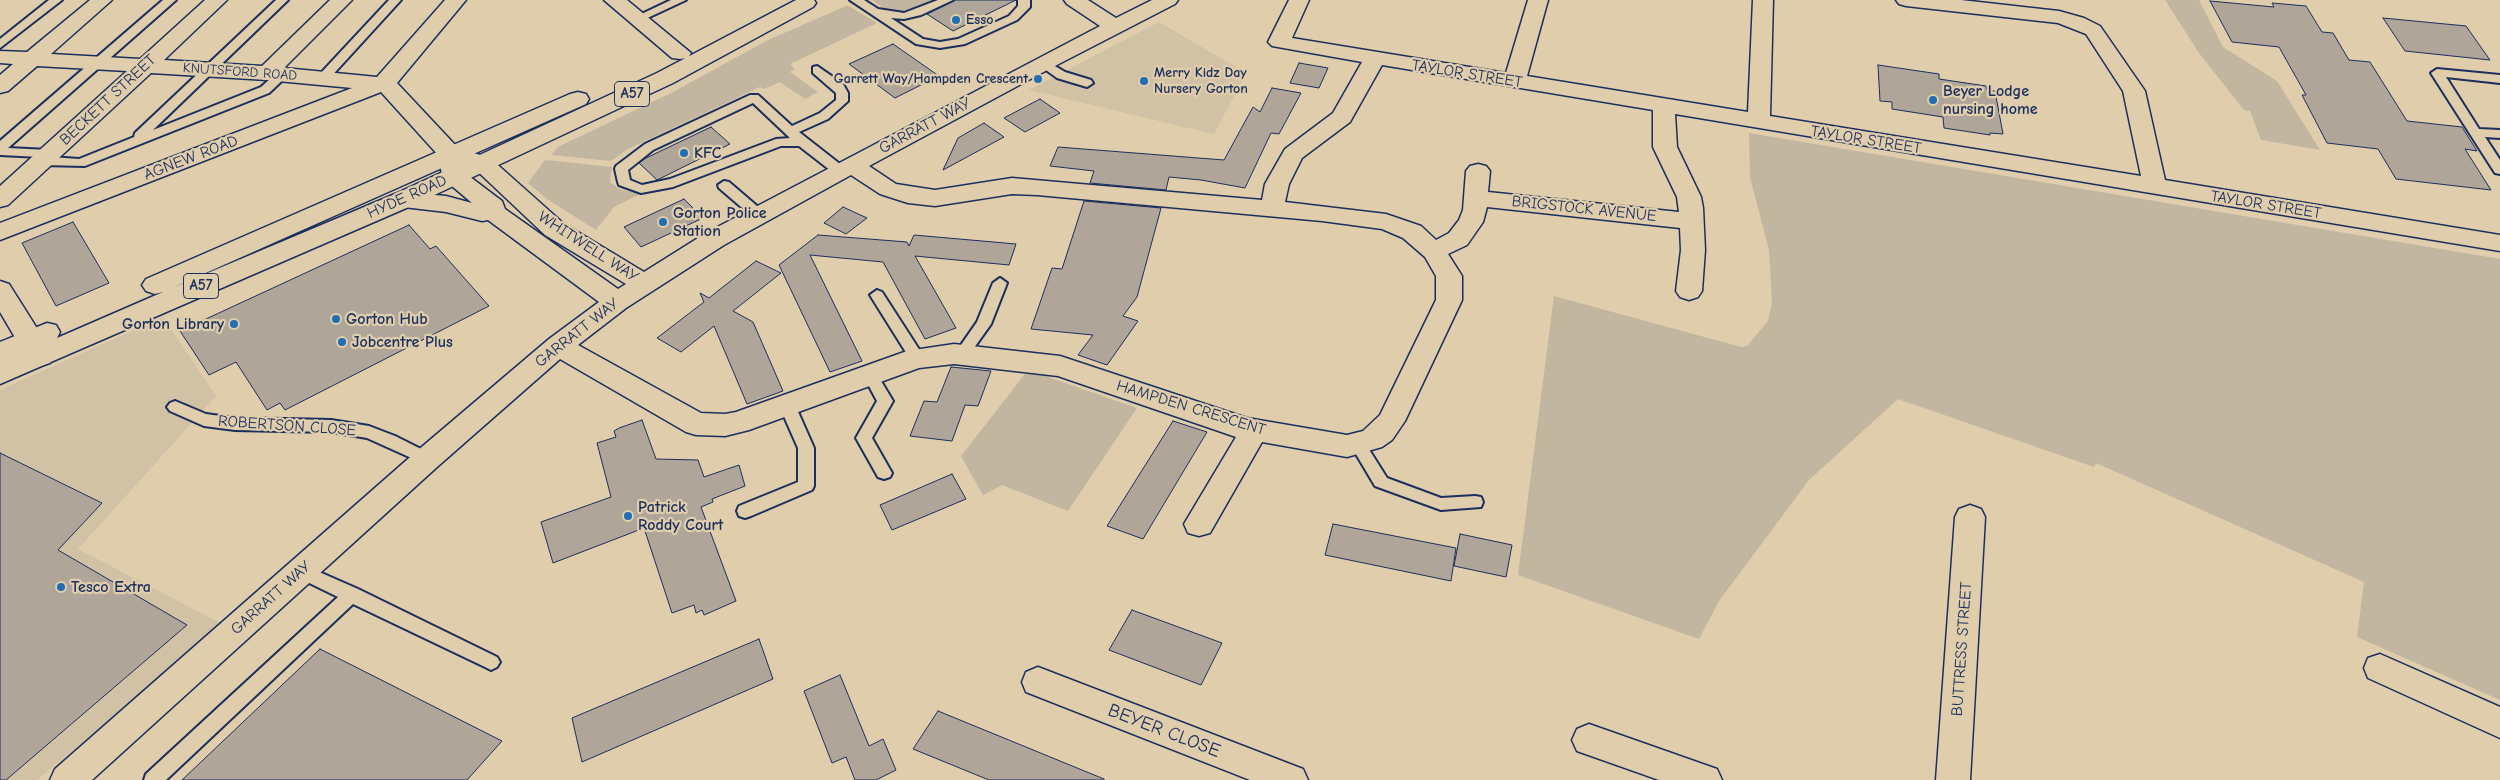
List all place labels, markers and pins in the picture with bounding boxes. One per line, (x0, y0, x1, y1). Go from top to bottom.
place label: Esso (966, 12, 993, 28)
marker: Esso (950, 14, 962, 26)
place label: Merry Kidz Day Nursery Gorton (1154, 65, 1248, 98)
place label: Garrett Way/Hampden Crescent (834, 71, 1028, 87)
marker: Garrett Way/Hampden Crescent (1032, 73, 1044, 85)
marker: Merry Kidz Day Nursery Gorton (1138, 75, 1150, 87)
place label: Beyer Lodge nursing home (1943, 81, 2038, 119)
marker: Beyer Lodge nursing home (1927, 94, 1939, 106)
place label: KFC (694, 143, 721, 163)
marker: KFC (678, 147, 690, 159)
place label: Gorton Police Station (673, 203, 767, 241)
marker: Gorton Police Station (657, 216, 669, 228)
place label: Gorton Hub (346, 309, 428, 329)
marker: Gorton Hub (330, 313, 342, 325)
place label: Gorton Library (122, 314, 224, 334)
marker: Gorton Library (228, 318, 240, 330)
place label: Jobcentre Plus (352, 332, 453, 352)
marker: Jobcentre Plus (336, 336, 348, 348)
place label: Patrick Roddy Court (638, 497, 723, 535)
marker: Patrick Roddy Court (622, 510, 634, 522)
place label: Tesco Extra (71, 577, 151, 597)
marker: Tesco Extra (55, 581, 67, 593)

